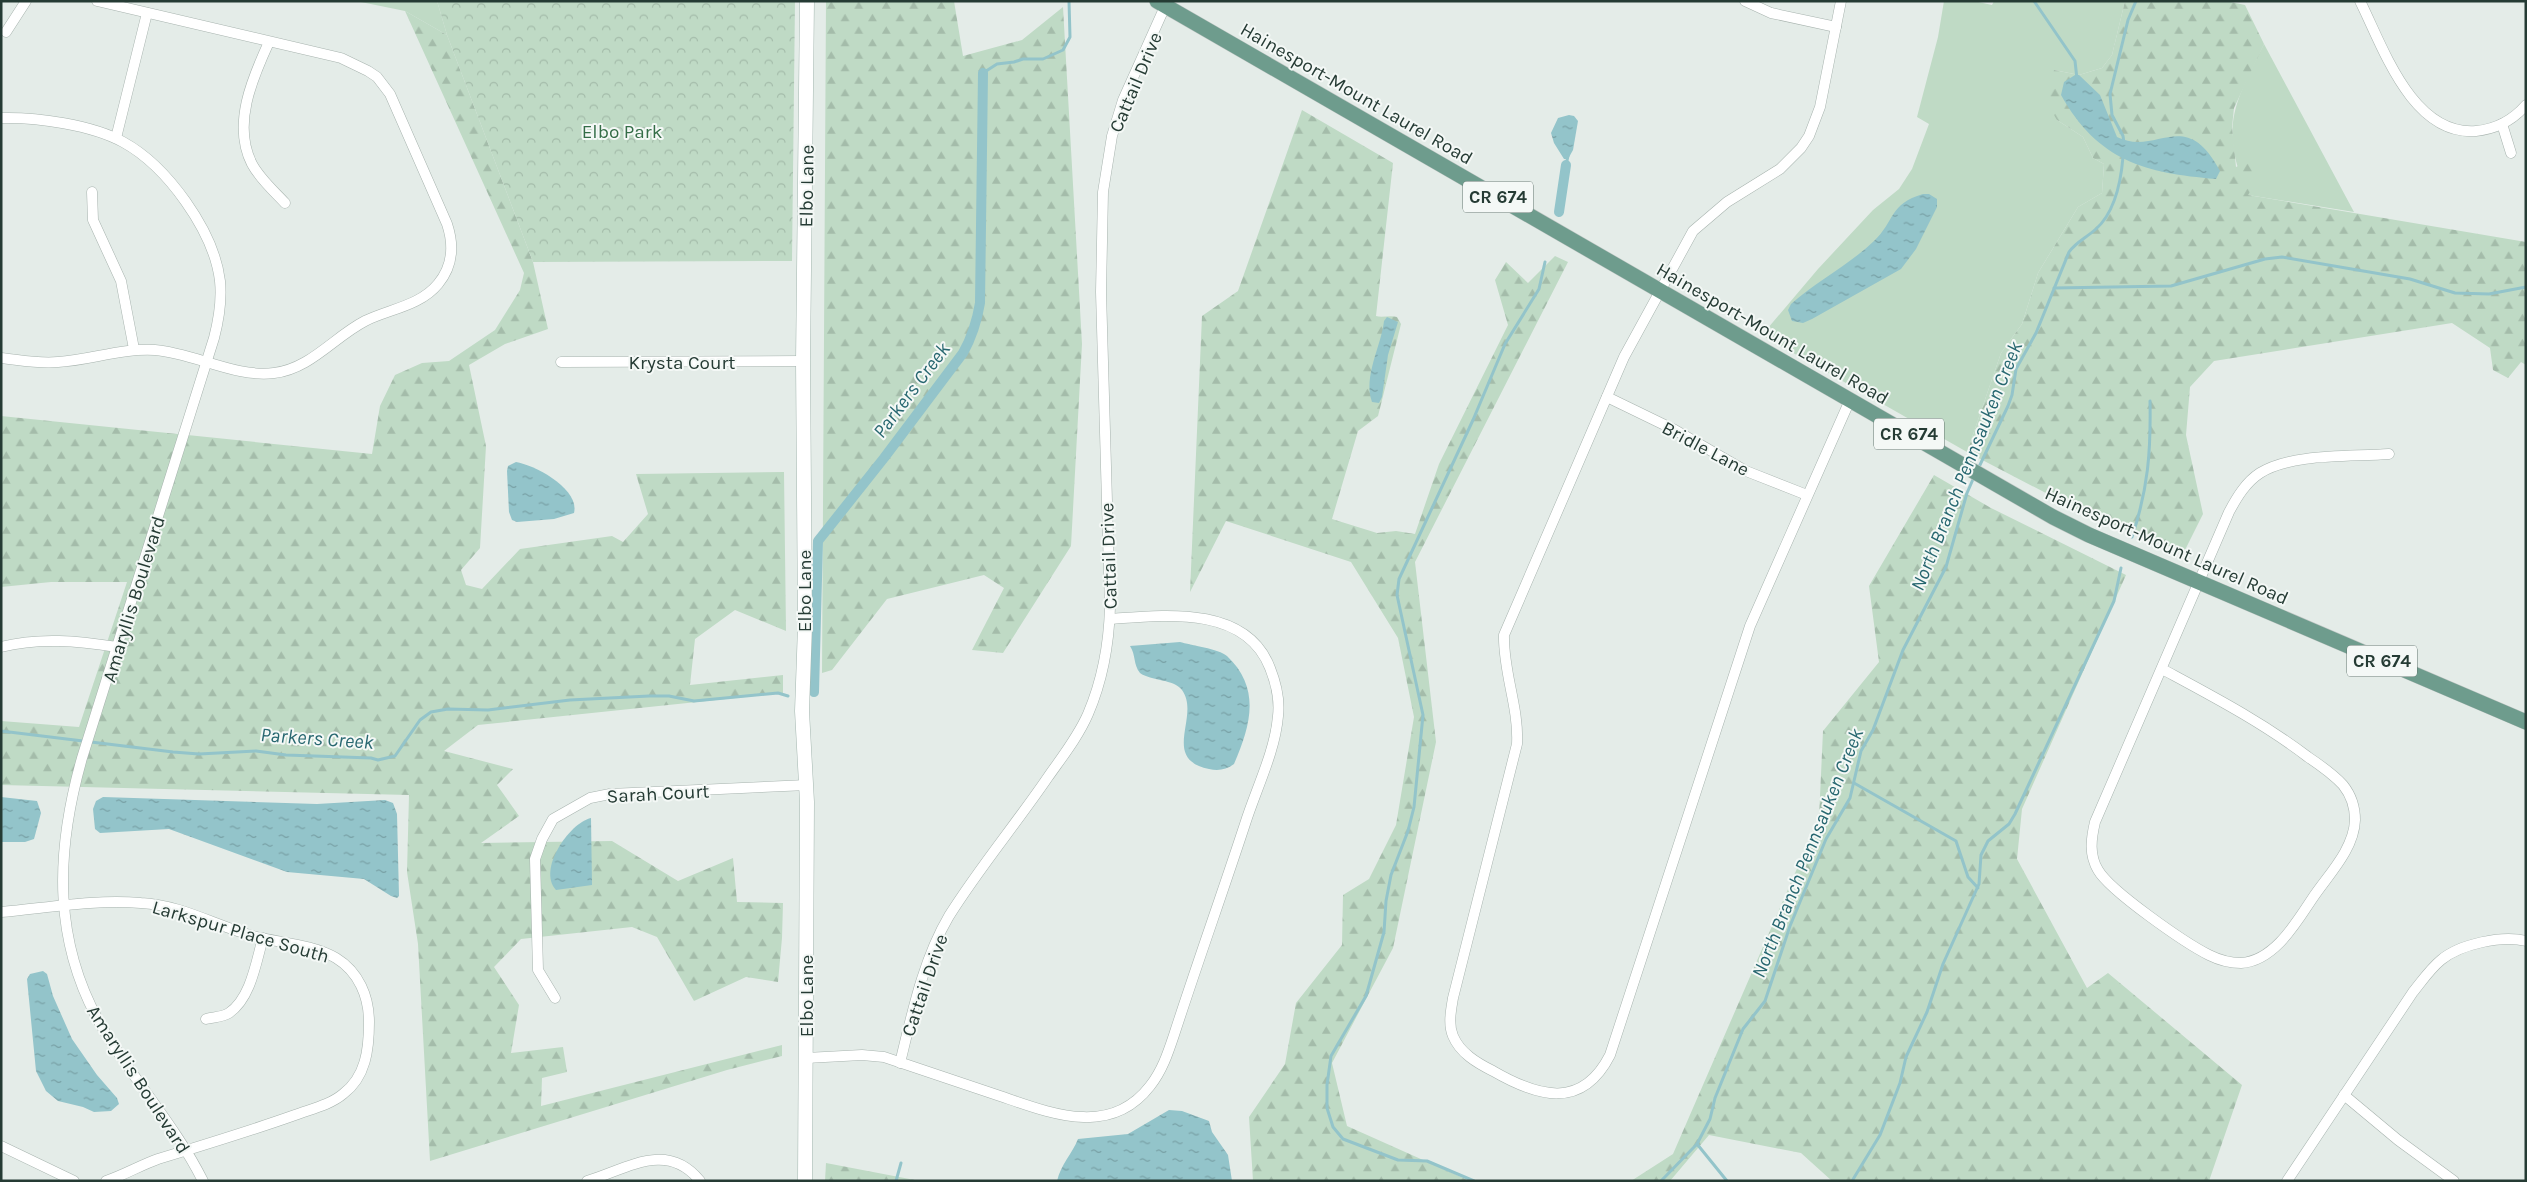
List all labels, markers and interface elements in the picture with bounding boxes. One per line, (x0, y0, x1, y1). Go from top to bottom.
street label: Hainesport-Mount Laurel Road (1237, 18, 1476, 169)
street label: Cattail Drive (1105, 29, 1167, 136)
park label: Elbo Park (582, 121, 663, 143)
street label: Elbo Lane (795, 144, 819, 228)
road number: CR 674 (1463, 182, 1533, 212)
street label: Hainesport-Mount Laurel Road (1653, 258, 1892, 409)
water label: Parkers Creek (868, 337, 955, 443)
water label: North Branch Pennsauken Creek (1906, 337, 2027, 594)
street label: Krysta Court (629, 352, 735, 374)
street label: Bridle Lane (1658, 417, 1753, 481)
road number: CR 674 (1874, 418, 1944, 449)
street label: Hainesport-Mount Laurel Road (2041, 482, 2292, 610)
street label: Cattail Drive (1096, 502, 1122, 610)
street label: Amaryllis Boulevard (98, 514, 170, 685)
street label: Elbo Lane (794, 550, 816, 632)
road number: CR 674 (2347, 646, 2417, 676)
water label: Parkers Creek (260, 723, 375, 754)
water label: North Branch Pennsauken Creek (1747, 724, 1868, 981)
street label: Sarah Court (606, 780, 710, 808)
street label: Larkspur Place South (150, 896, 332, 968)
street label: Cattail Drive (897, 931, 953, 1039)
street label: Elbo Lane (796, 955, 818, 1037)
street label: Amaryllis Boulevard (82, 1001, 194, 1158)

